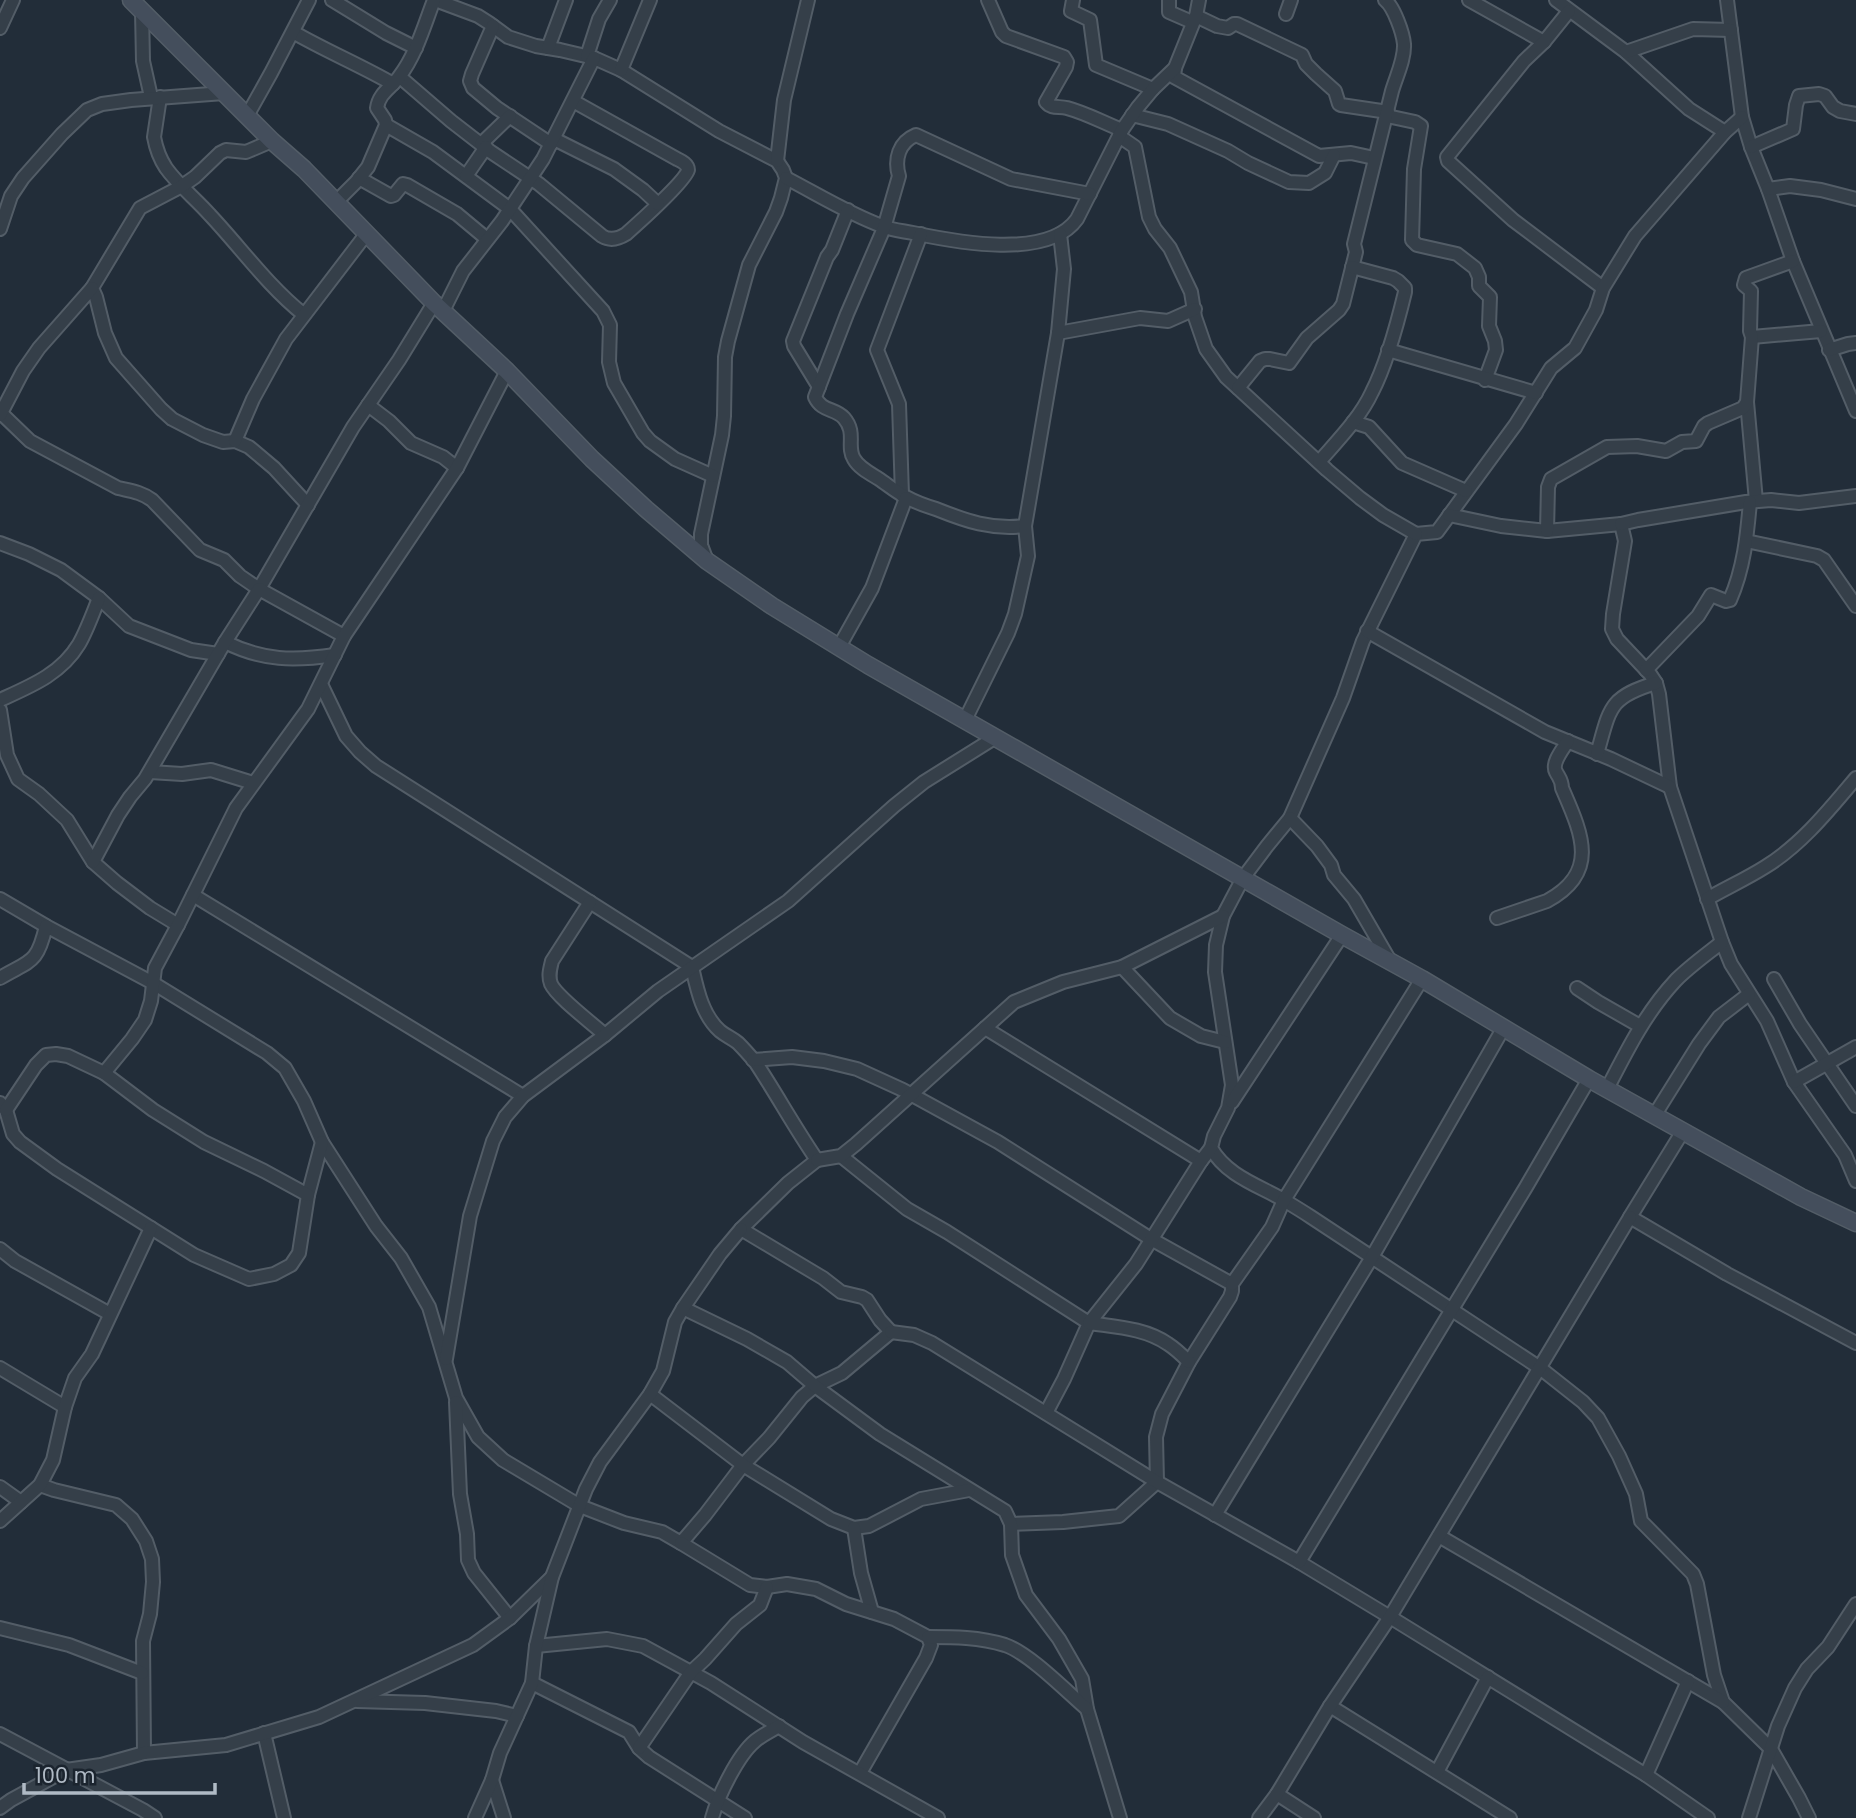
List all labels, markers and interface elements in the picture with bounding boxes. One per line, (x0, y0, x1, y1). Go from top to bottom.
scale bar (24, 1752, 215, 1796)
text: 100 m (35, 1761, 95, 1790)

